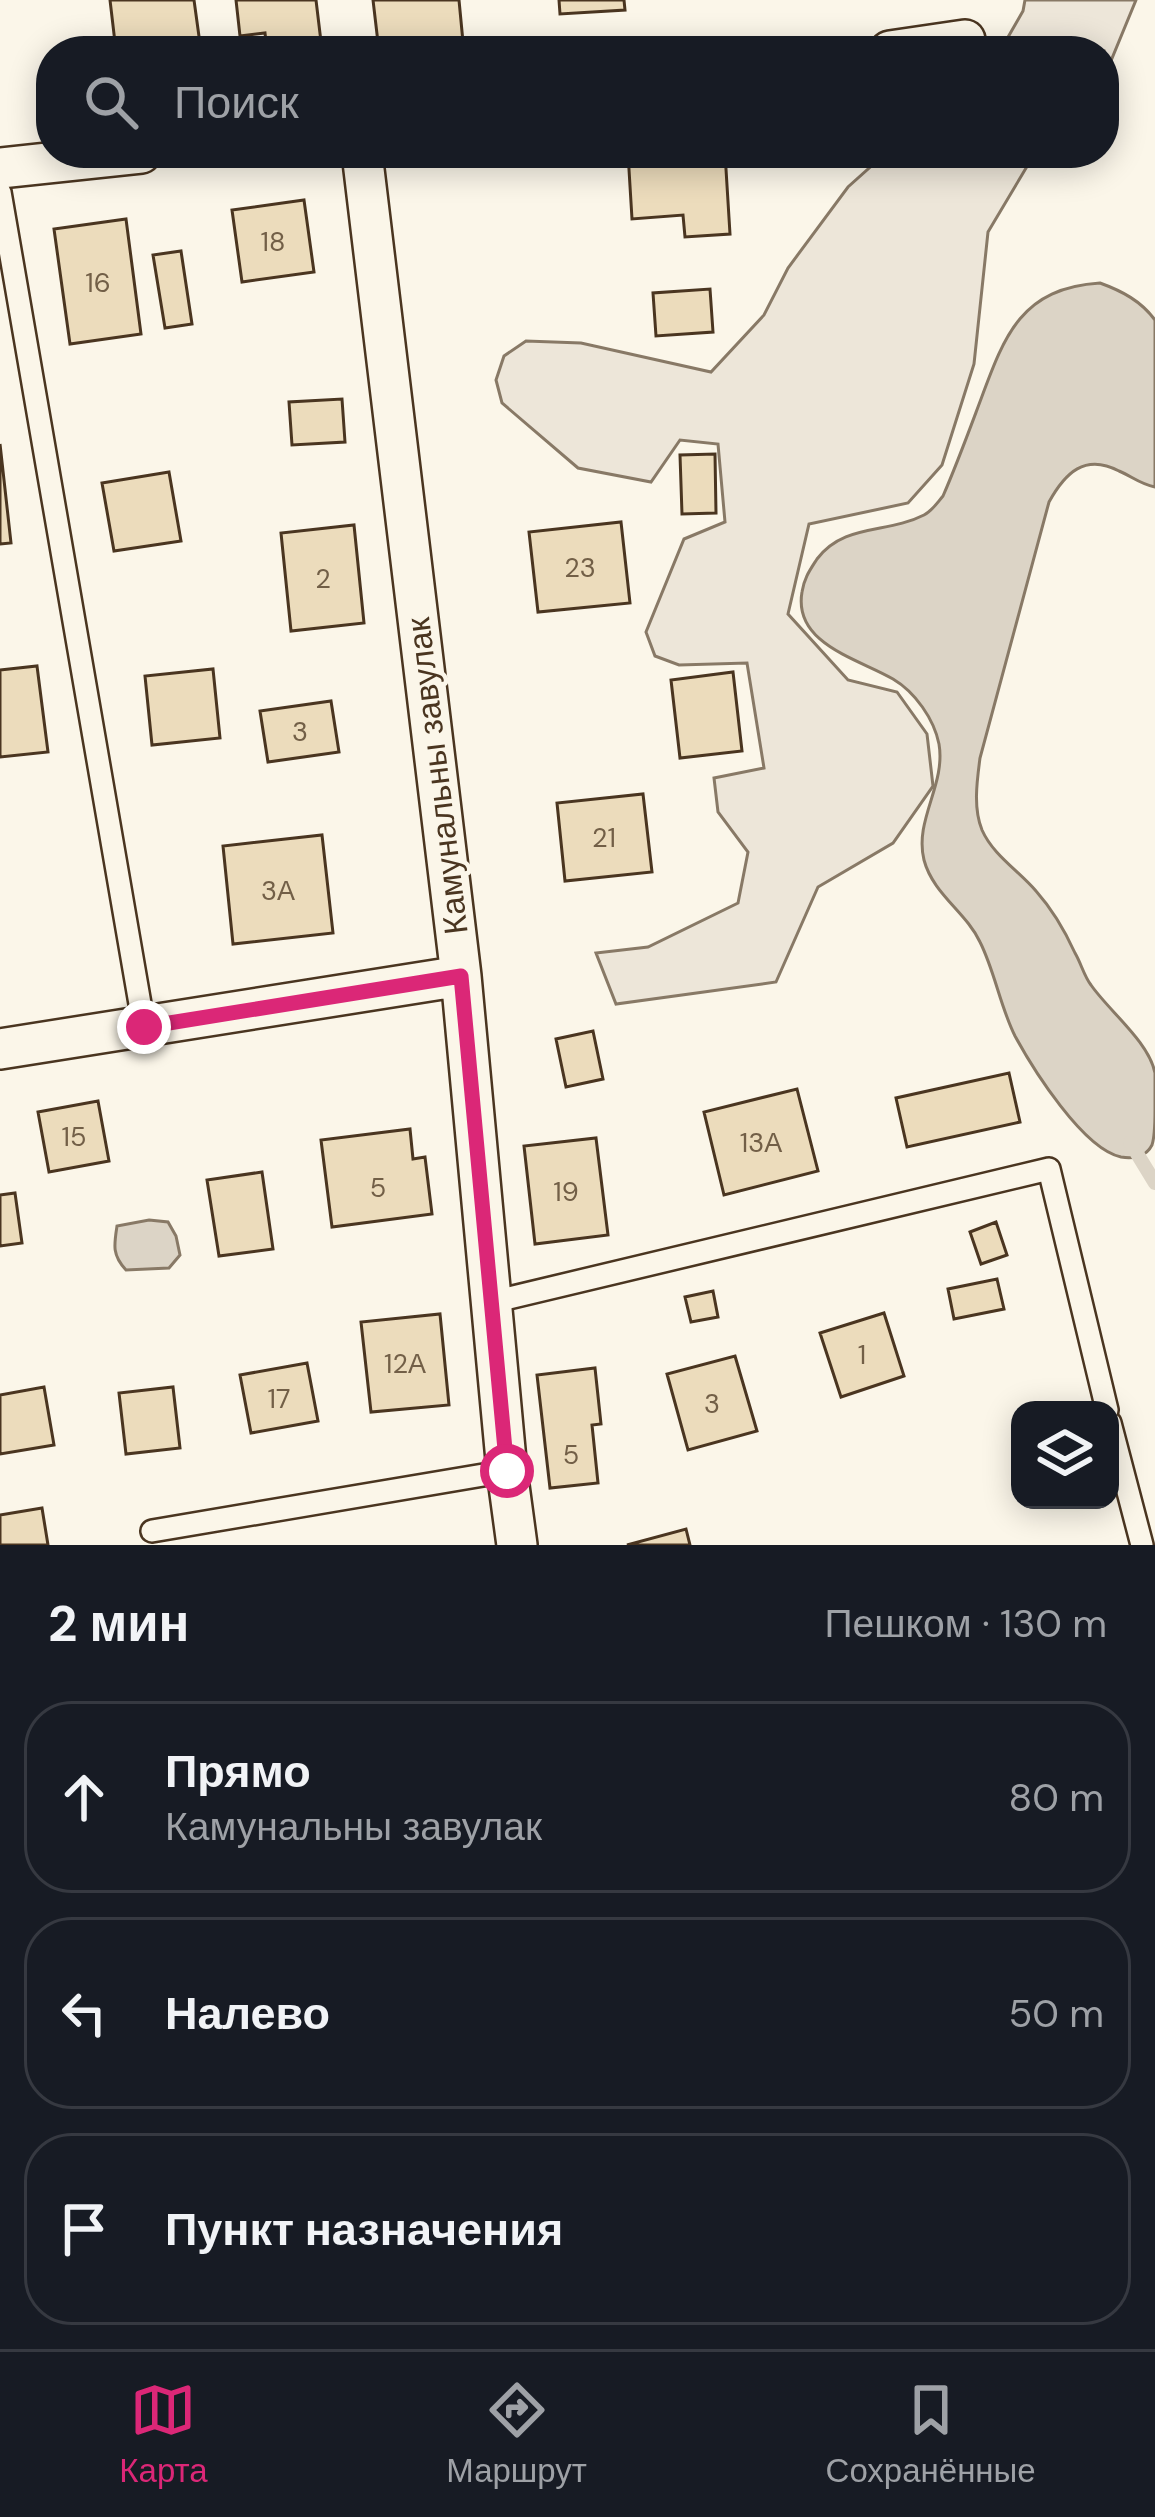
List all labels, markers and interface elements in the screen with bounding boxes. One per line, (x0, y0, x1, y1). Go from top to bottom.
search box (36, 36, 1119, 168)
icon: search (78, 69, 144, 135)
text: Поиск (174, 73, 299, 132)
house number: 18 (261, 224, 285, 259)
house number: 16 (85, 265, 111, 300)
house number: 23 (564, 550, 596, 585)
house number: 2 (315, 561, 331, 596)
street label: Камунальны завулак (396, 615, 478, 937)
house number: 3 (292, 714, 308, 749)
house number: 21 (592, 820, 616, 855)
house number: 3А (261, 873, 295, 908)
route end (117, 1000, 171, 1054)
house number: 15 (62, 1119, 86, 1154)
house number: 13А (740, 1125, 782, 1160)
house number: 5 (370, 1170, 386, 1205)
house number: 19 (553, 1174, 579, 1209)
house number: 1 (858, 1337, 866, 1372)
house number: 12А (384, 1346, 426, 1381)
house number: 17 (268, 1381, 290, 1416)
house number: 3 (704, 1386, 720, 1421)
map controls (1011, 1401, 1119, 1509)
button: layers (1011, 1401, 1119, 1509)
house number: 5 (563, 1437, 579, 1472)
route start (480, 1444, 534, 1498)
text: 2 мин (48, 1590, 189, 1657)
text: Пешком · 130 m (825, 1598, 1107, 1649)
text: Прямо (165, 1742, 311, 1801)
icon: ahead (51, 1764, 117, 1830)
text: 80 m (1008, 1772, 1104, 1823)
text: Камунальны завулак (165, 1801, 542, 1852)
icon: left (51, 1980, 117, 2046)
text: Налево (165, 1984, 330, 2043)
text: 50 m (1008, 1988, 1104, 2039)
icon: arrive (51, 2196, 117, 2262)
text: Пункт назначения (165, 2200, 563, 2259)
tab: Карта (119, 2377, 208, 2492)
tab: Маршрут (446, 2377, 587, 2492)
tab: Сохранённые (826, 2377, 1036, 2492)

